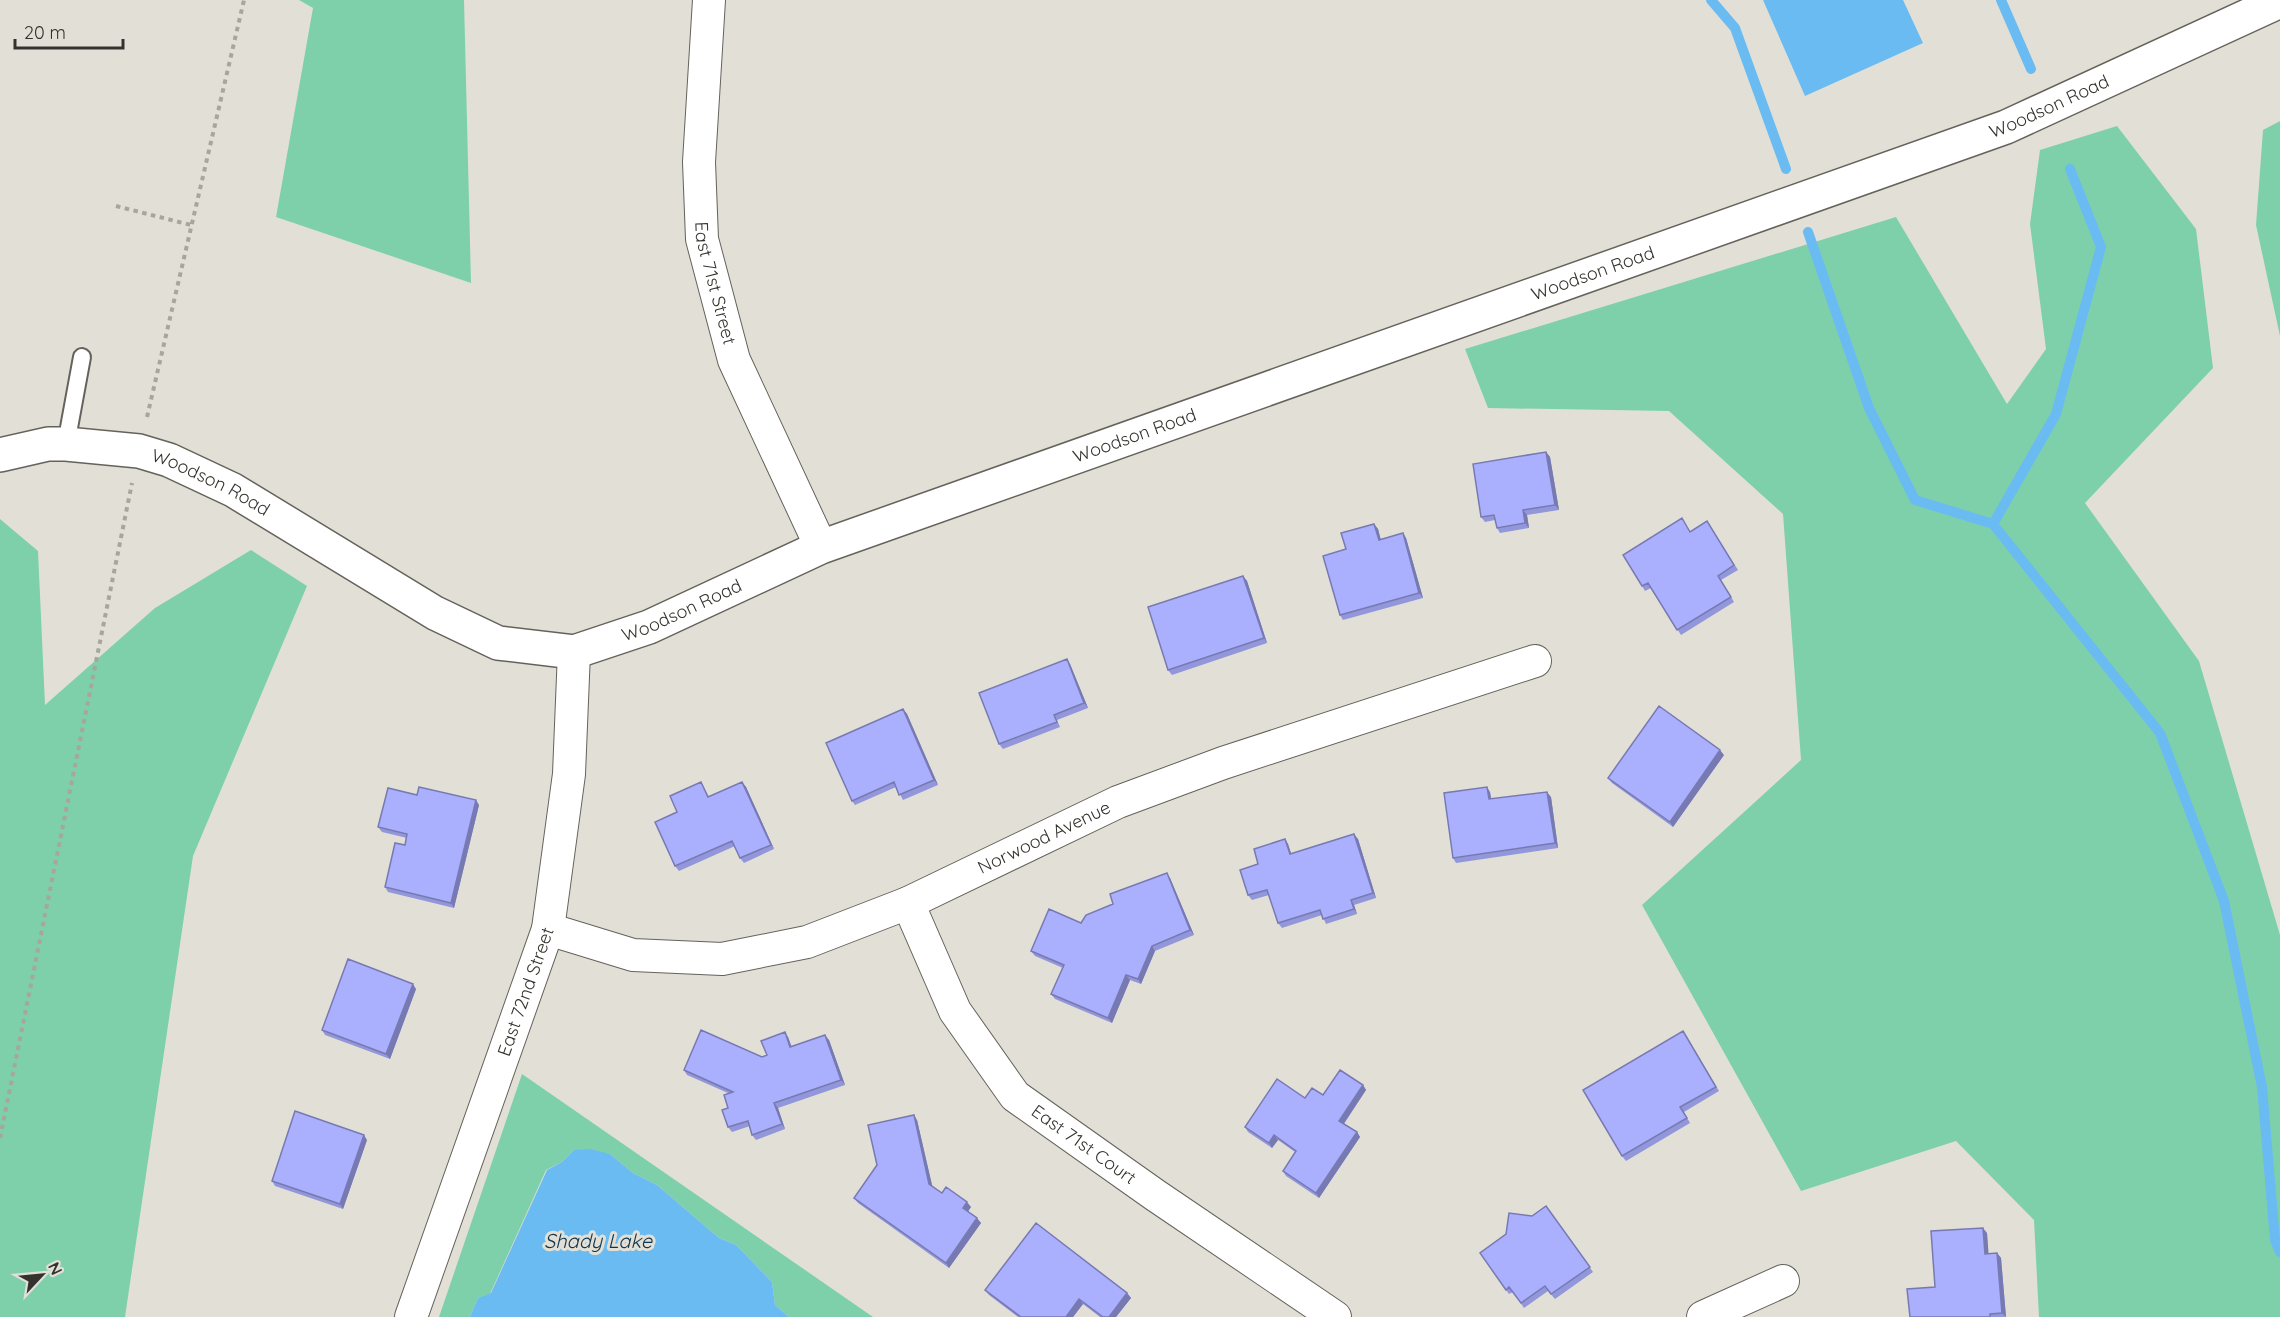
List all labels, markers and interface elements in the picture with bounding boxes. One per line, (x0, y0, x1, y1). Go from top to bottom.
scale bar (15, 12, 123, 50)
text: 20 m (24, 21, 66, 44)
street label: Woodson Road (1986, 69, 2113, 143)
street label: East 71st Street (690, 221, 741, 347)
street label: Woodson Road (1528, 241, 1657, 305)
street label: Woodson Road (1070, 403, 1199, 468)
street label: Woodson Road (149, 443, 274, 521)
street label: Woodson Road (619, 573, 745, 646)
street label: Norwood Avenue (974, 795, 1114, 879)
street label: East 72nd Street (492, 924, 559, 1059)
street label: East 71st Court (1027, 1099, 1141, 1189)
water label: Shady Lake (544, 1228, 653, 1253)
north arrow (12, 1245, 72, 1305)
text: N (44, 1259, 67, 1278)

